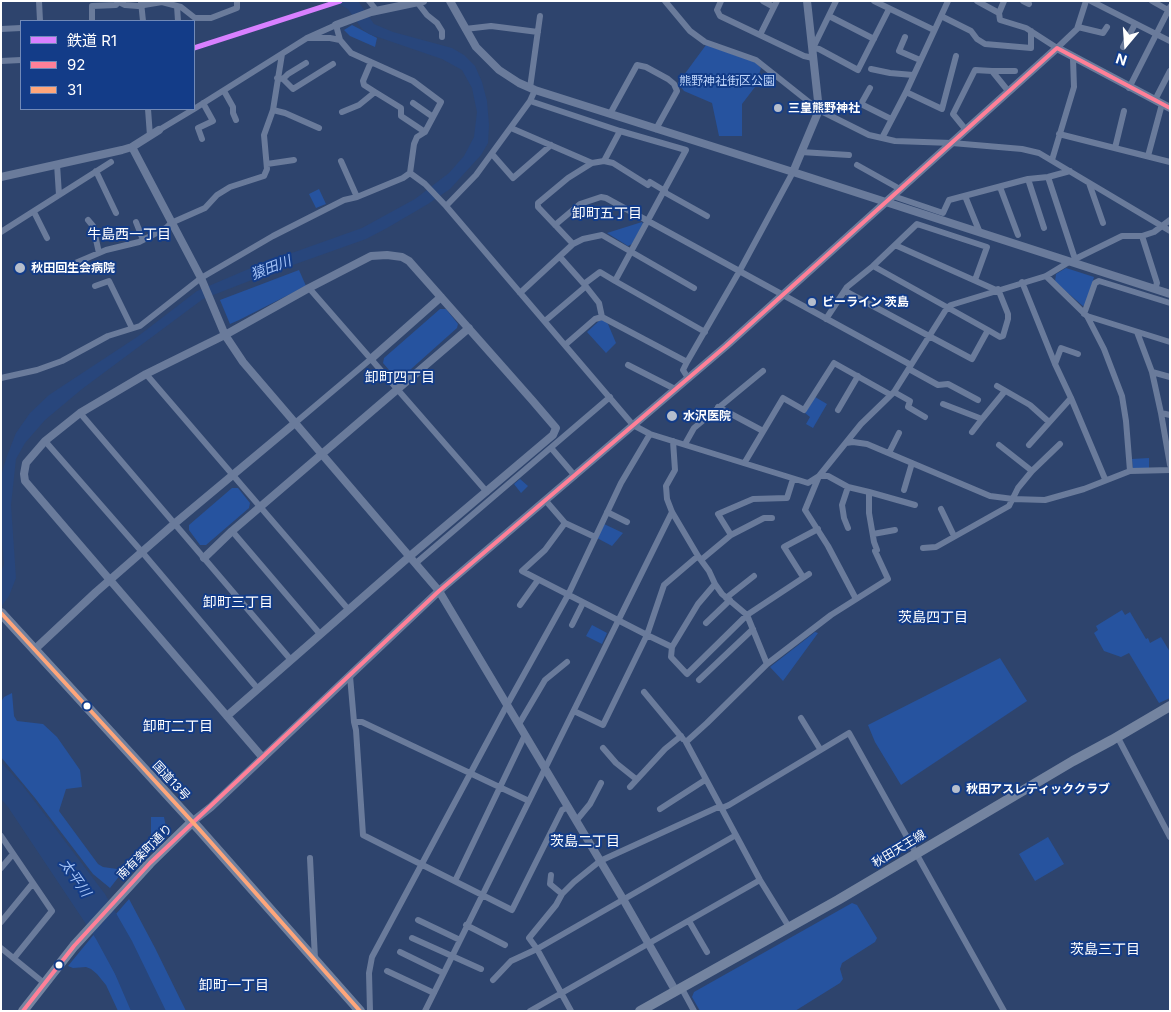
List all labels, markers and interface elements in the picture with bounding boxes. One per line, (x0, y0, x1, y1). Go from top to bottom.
legend (20, 20, 195, 110)
north arrow (1101, 20, 1151, 70)
text: 鉄道 R1 (67, 31, 117, 50)
text: N (1114, 50, 1129, 69)
text: 92 (67, 55, 85, 74)
park label: 熊野神社街区公園 (679, 74, 775, 88)
text: 31 (67, 80, 82, 99)
place label: 三皇熊野神社 (788, 101, 860, 115)
marker: 三皇熊野神社 (772, 102, 784, 114)
district label: 卸町五丁目 (572, 206, 642, 222)
district label: 牛島西一丁目 (87, 227, 171, 243)
water label: 猿田川 (248, 253, 294, 283)
marker: 秋田回生会病院 (13, 261, 27, 275)
place label: 秋田回生会病院 (31, 261, 115, 275)
place label: ビーライン 茨島 (822, 295, 909, 309)
marker: ビーライン 茨島 (806, 296, 818, 308)
district label: 卸町四丁目 (365, 370, 435, 386)
marker: 水沢医院 (665, 409, 679, 423)
place label: 水沢医院 (683, 409, 731, 423)
district label: 卸町三丁目 (203, 595, 273, 611)
district label: 茨島四丁目 (898, 610, 968, 626)
unlabelled marker (82, 701, 92, 711)
district label: 卸町二丁目 (143, 719, 213, 735)
street label: 国道13号 (149, 758, 193, 804)
place label: 秋田アスレティッククラブ (966, 782, 1110, 796)
marker: 秋田アスレティッククラブ (950, 783, 962, 795)
street label: 南有楽町通り (114, 821, 176, 883)
street label: 秋田天王線 (870, 827, 928, 871)
district label: 茨島二丁目 (550, 834, 620, 850)
water label: 太平川 (56, 856, 94, 900)
district label: 茨島三丁目 (1070, 942, 1140, 958)
unlabelled marker (54, 960, 64, 970)
district label: 卸町一丁目 (199, 978, 269, 994)

